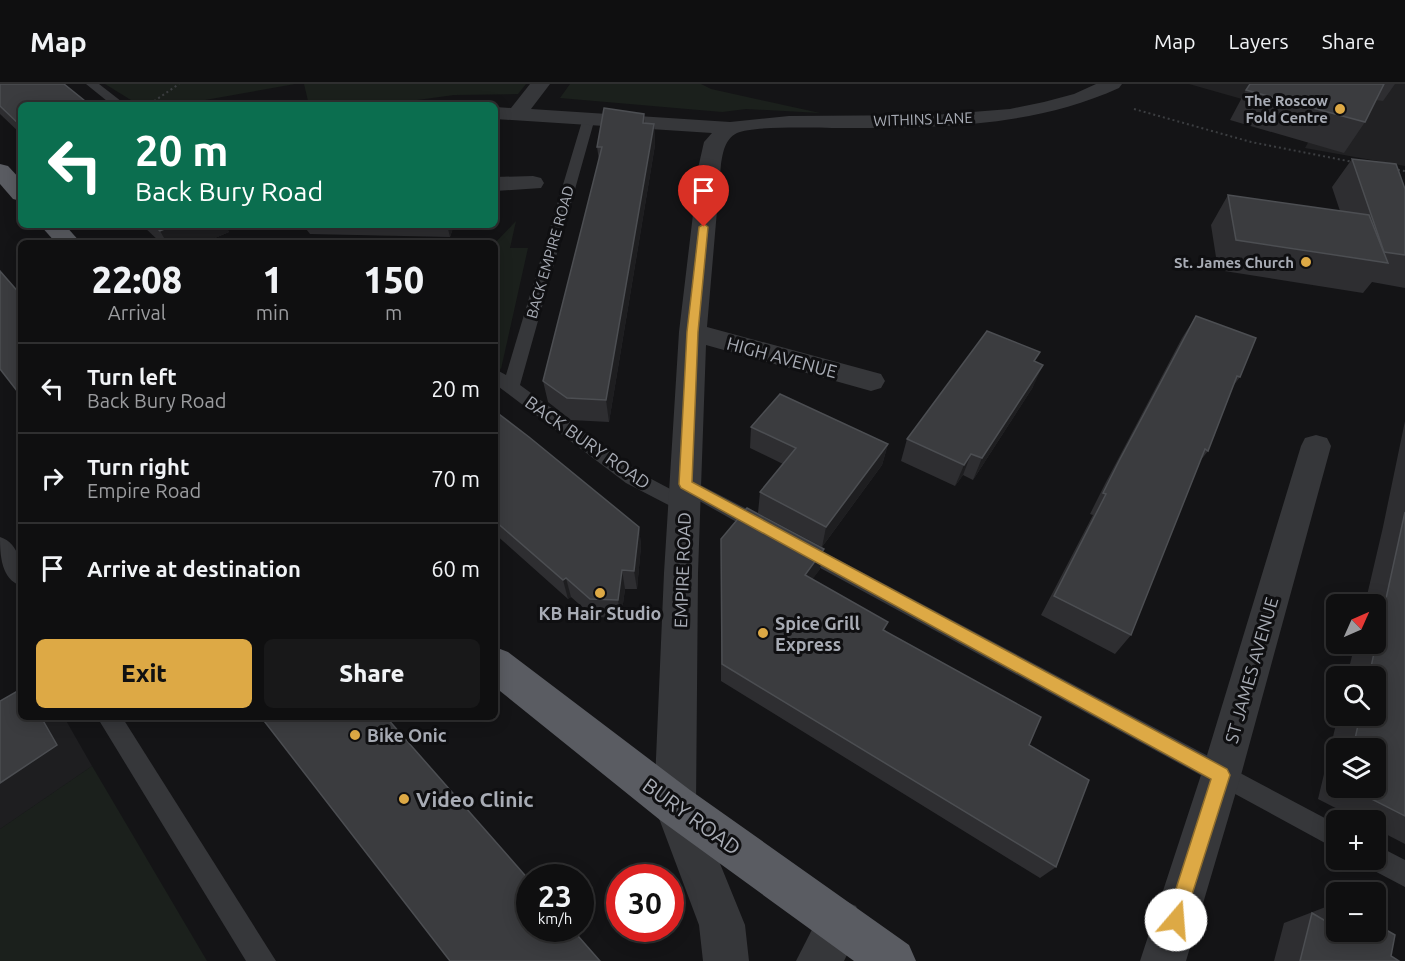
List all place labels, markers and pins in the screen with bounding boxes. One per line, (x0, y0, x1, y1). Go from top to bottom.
place label: The Roscow Fold Centre (1245, 92, 1328, 126)
marker: The Roscow Fold Centre (1333, 102, 1347, 116)
pin (678, 165, 729, 227)
place label: St. James Church (1174, 254, 1294, 271)
marker: St. James Church (1299, 255, 1313, 269)
marker: KB Hair Studio (593, 586, 607, 600)
place label: KB Hair Studio (539, 603, 661, 623)
place label: Spice Grill Express (775, 613, 860, 654)
marker: Spice Grill Express (756, 626, 770, 640)
place label: Bike Onic (367, 725, 447, 745)
marker: Bike Onic (348, 728, 362, 742)
place label: Video Clinic (416, 787, 534, 811)
marker: Video Clinic (397, 792, 411, 806)

